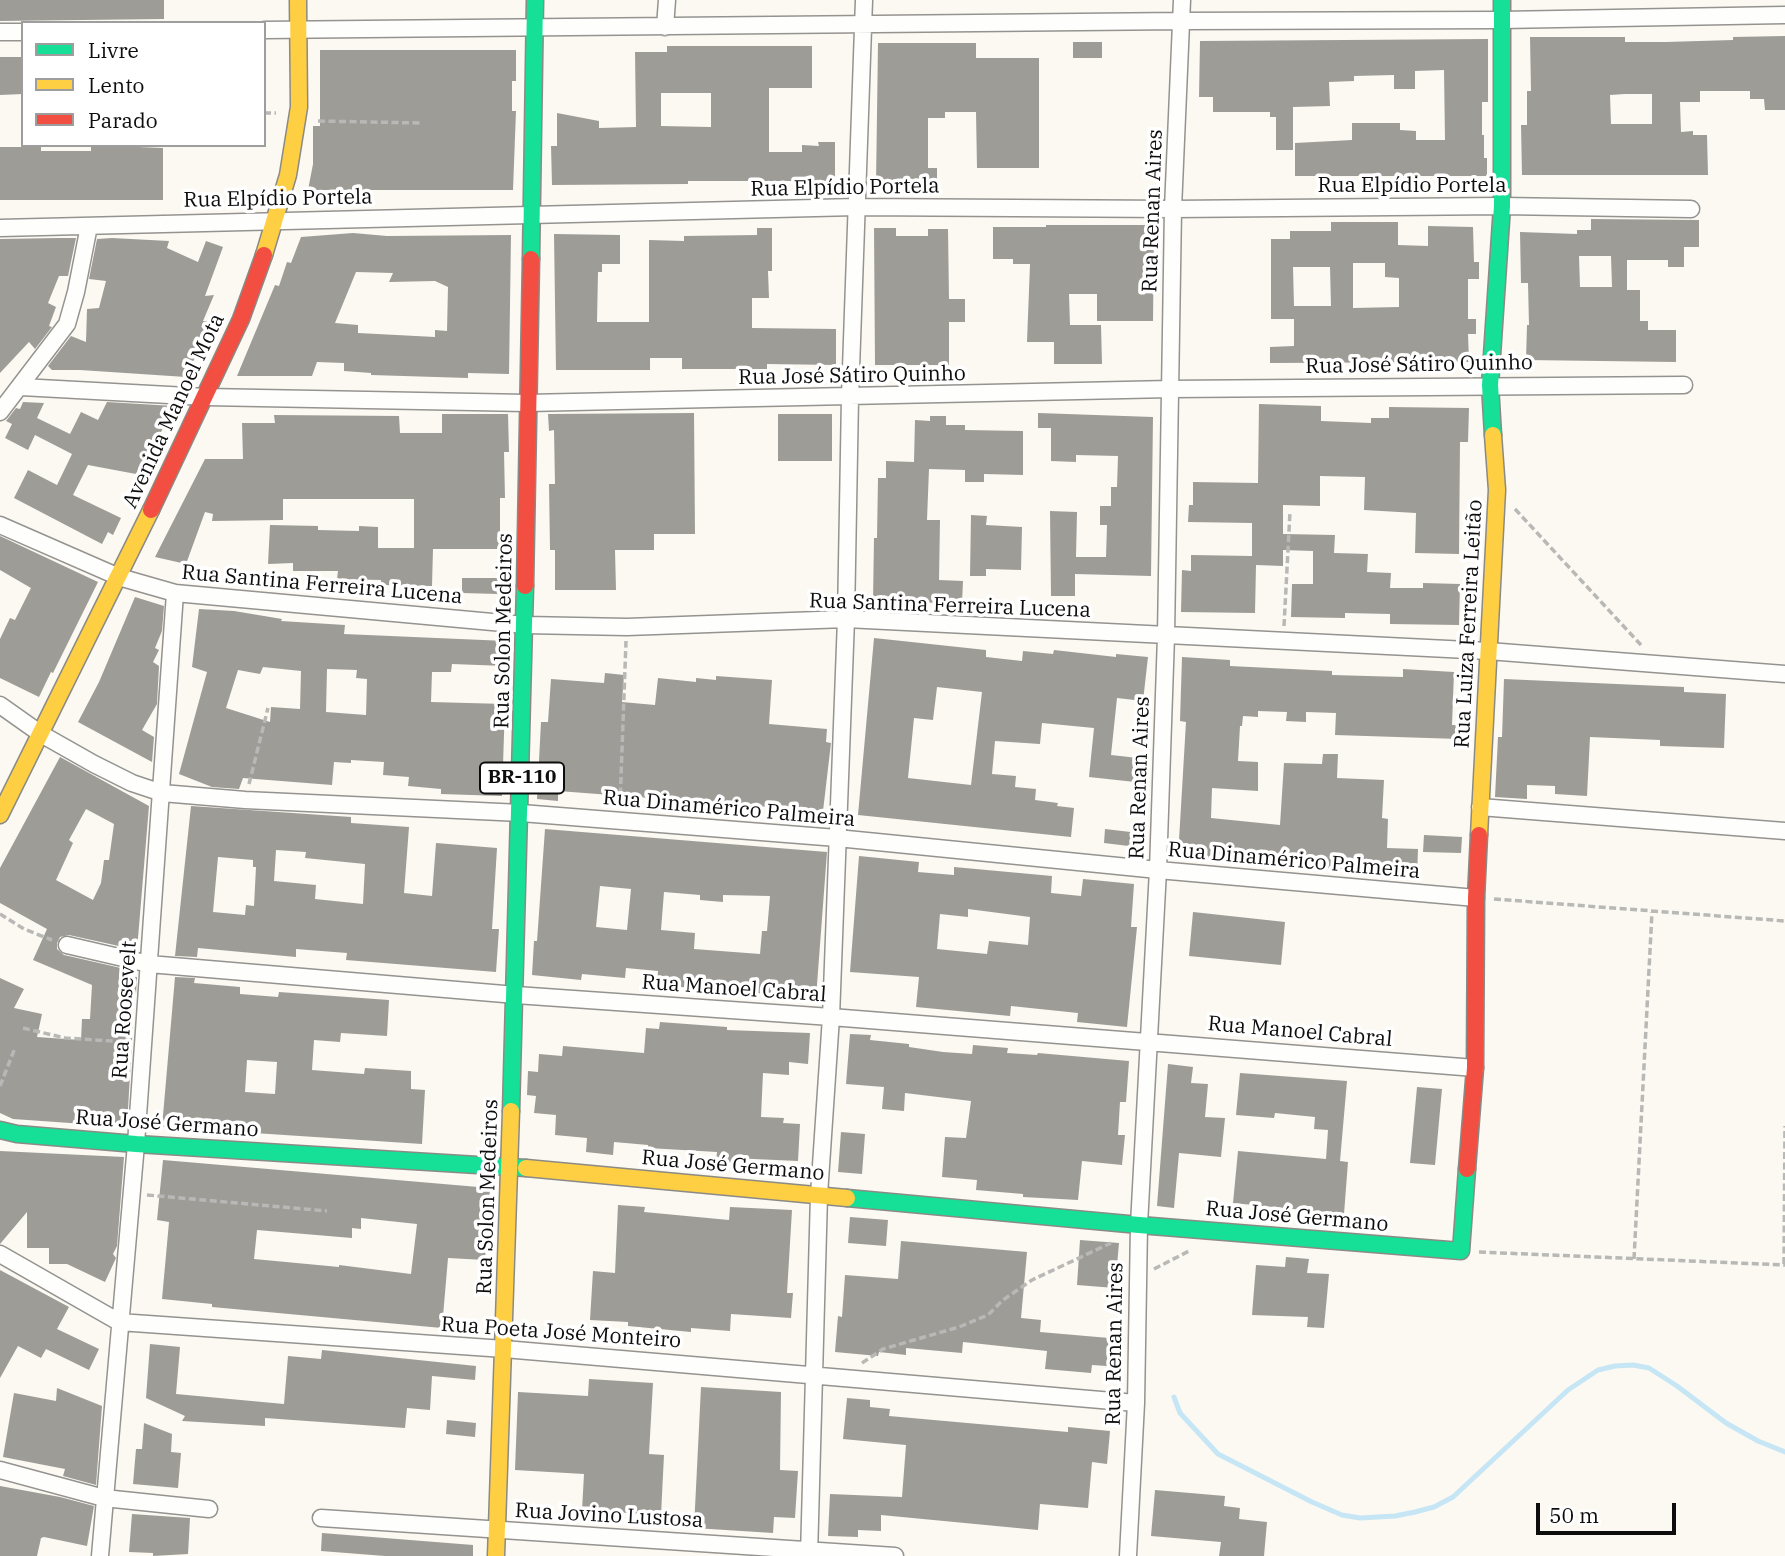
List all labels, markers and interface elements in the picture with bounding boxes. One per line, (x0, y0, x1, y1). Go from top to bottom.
legend (21, 21, 266, 147)
text: Livre (88, 36, 139, 64)
text: Lento (88, 71, 144, 99)
text: Parado (88, 106, 158, 134)
street label: Rua Renan Aires (1138, 129, 1168, 293)
street label: Rua Elpídio Portela (1317, 173, 1507, 199)
street label: Rua Elpídio Portela (750, 174, 940, 202)
street label: Rua Elpídio Portela (183, 185, 373, 213)
street label: Avenida Manoel Mota (118, 310, 230, 512)
street label: Rua José Sátiro Quinho (1305, 350, 1533, 380)
street label: Rua José Sátiro Quinho (738, 361, 966, 391)
street label: Rua Luiza Ferreira Leitão (1450, 499, 1488, 749)
street label: Rua Solon Medeiros (490, 533, 518, 729)
street label: Rua Santina Ferreira Lucena (180, 560, 464, 610)
street label: Rua Santina Ferreira Lucena (809, 588, 1091, 624)
street label: Rua Renan Aires (1125, 696, 1155, 860)
road number: BR-110 (480, 762, 564, 793)
street label: Rua Dinamérico Palmeira (602, 785, 856, 833)
street label: Rua Dinamérico Palmeira (1167, 837, 1421, 885)
street label: Rua Roosevelt (108, 940, 142, 1080)
street label: Rua Manoel Cabral (641, 970, 827, 1008)
street label: Rua Manoel Cabral (1207, 1011, 1393, 1053)
street label: Rua Solon Medeiros (472, 1099, 504, 1295)
street label: Rua José Germano (75, 1105, 259, 1143)
street label: Rua José Germano (641, 1145, 825, 1187)
street label: Rua José Germano (1205, 1196, 1389, 1238)
street label: Rua Renan Aires (1101, 1262, 1129, 1426)
street label: Rua Poeta José Monteiro (440, 1312, 682, 1354)
scale bar (1540, 1490, 1680, 1534)
street label: Rua Jovino Lustosa (514, 1498, 704, 1534)
text: 50 m (1549, 1501, 1599, 1529)

